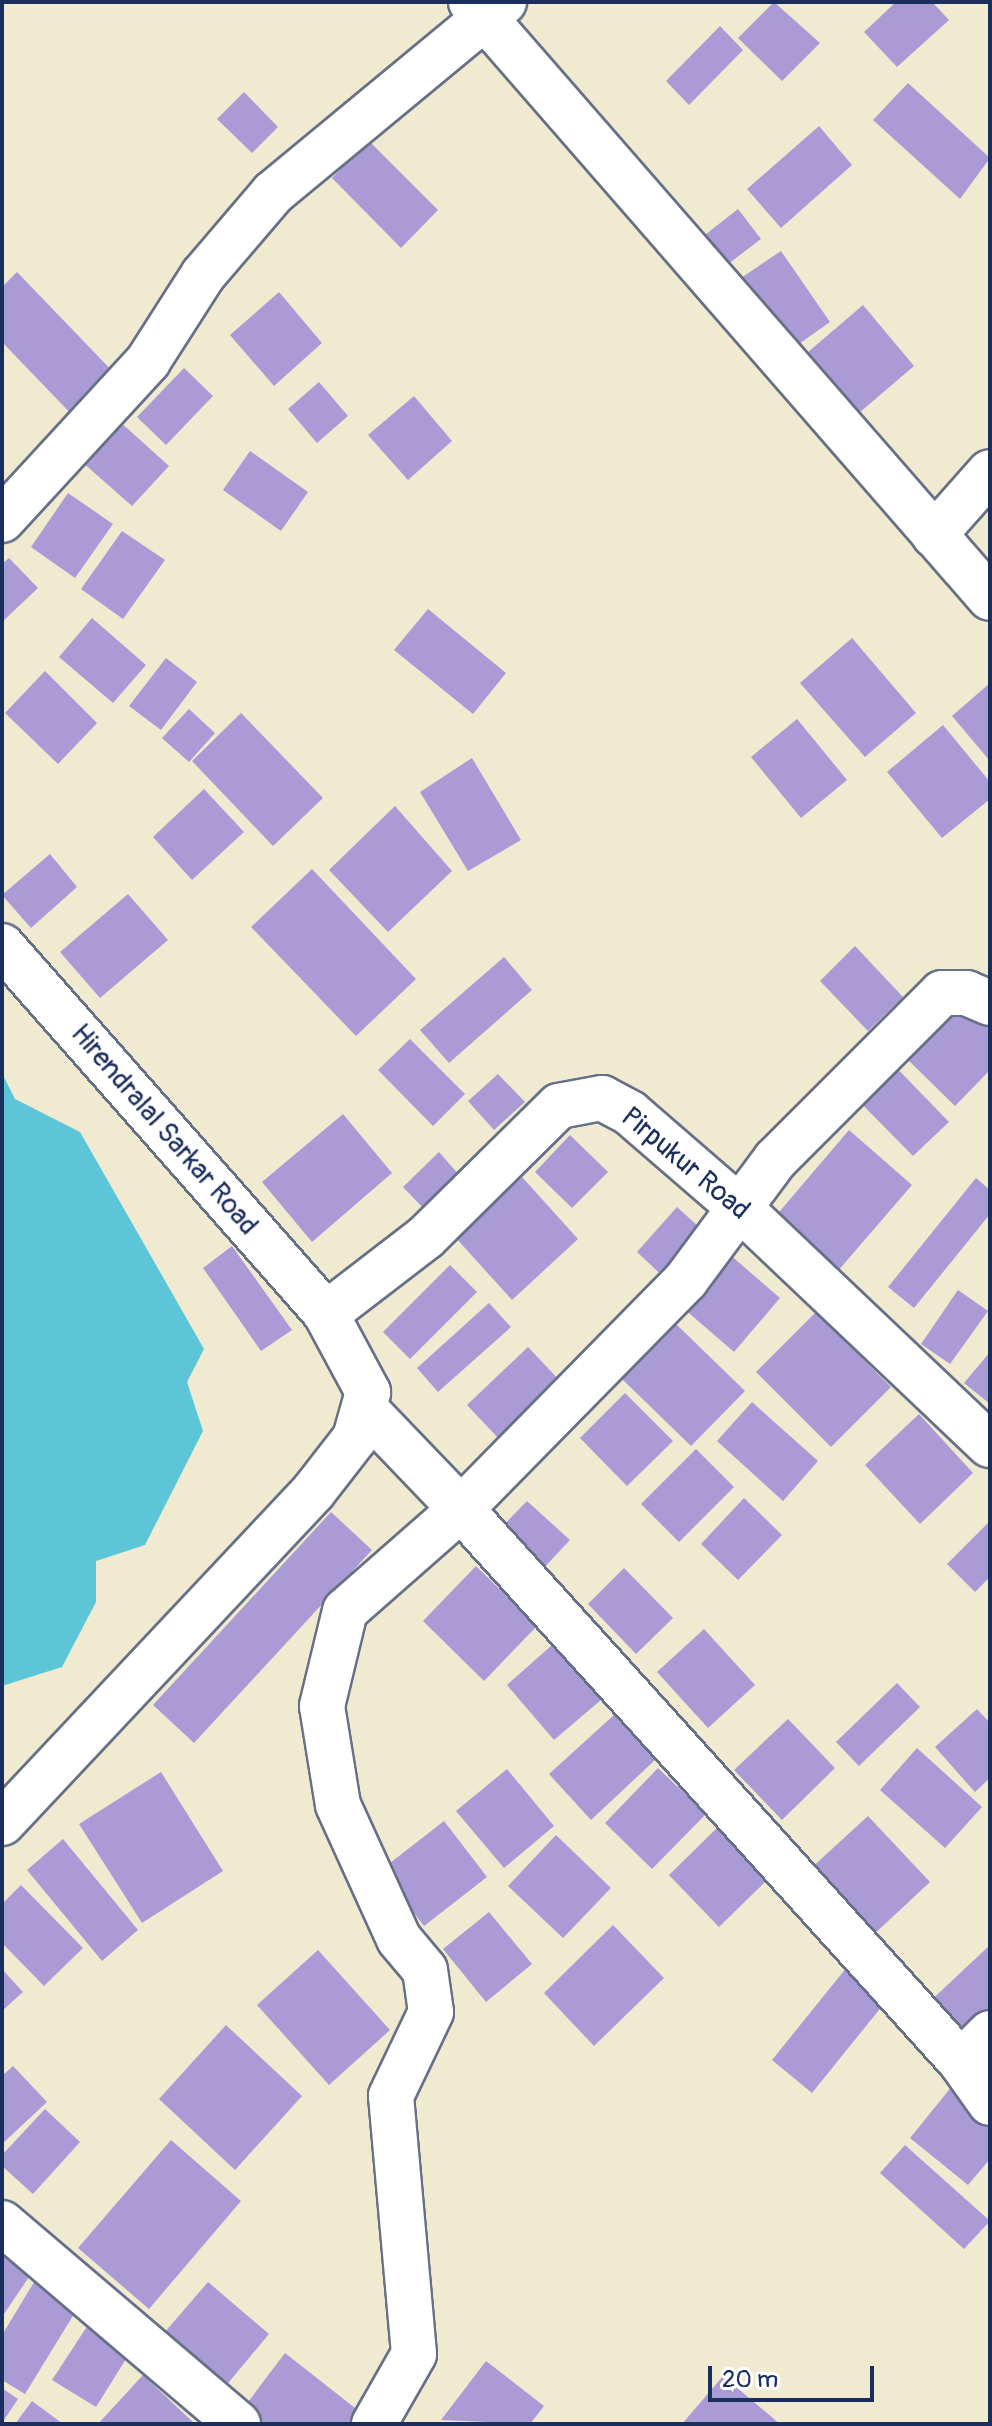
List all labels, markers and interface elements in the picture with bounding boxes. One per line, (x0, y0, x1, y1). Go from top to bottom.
street label: Hirendralal Sarkar Road (63, 1018, 265, 1242)
street label: Pirpukur Road (614, 1100, 756, 1228)
scale bar (712, 2350, 878, 2400)
text: 20 m (722, 2365, 778, 2394)

